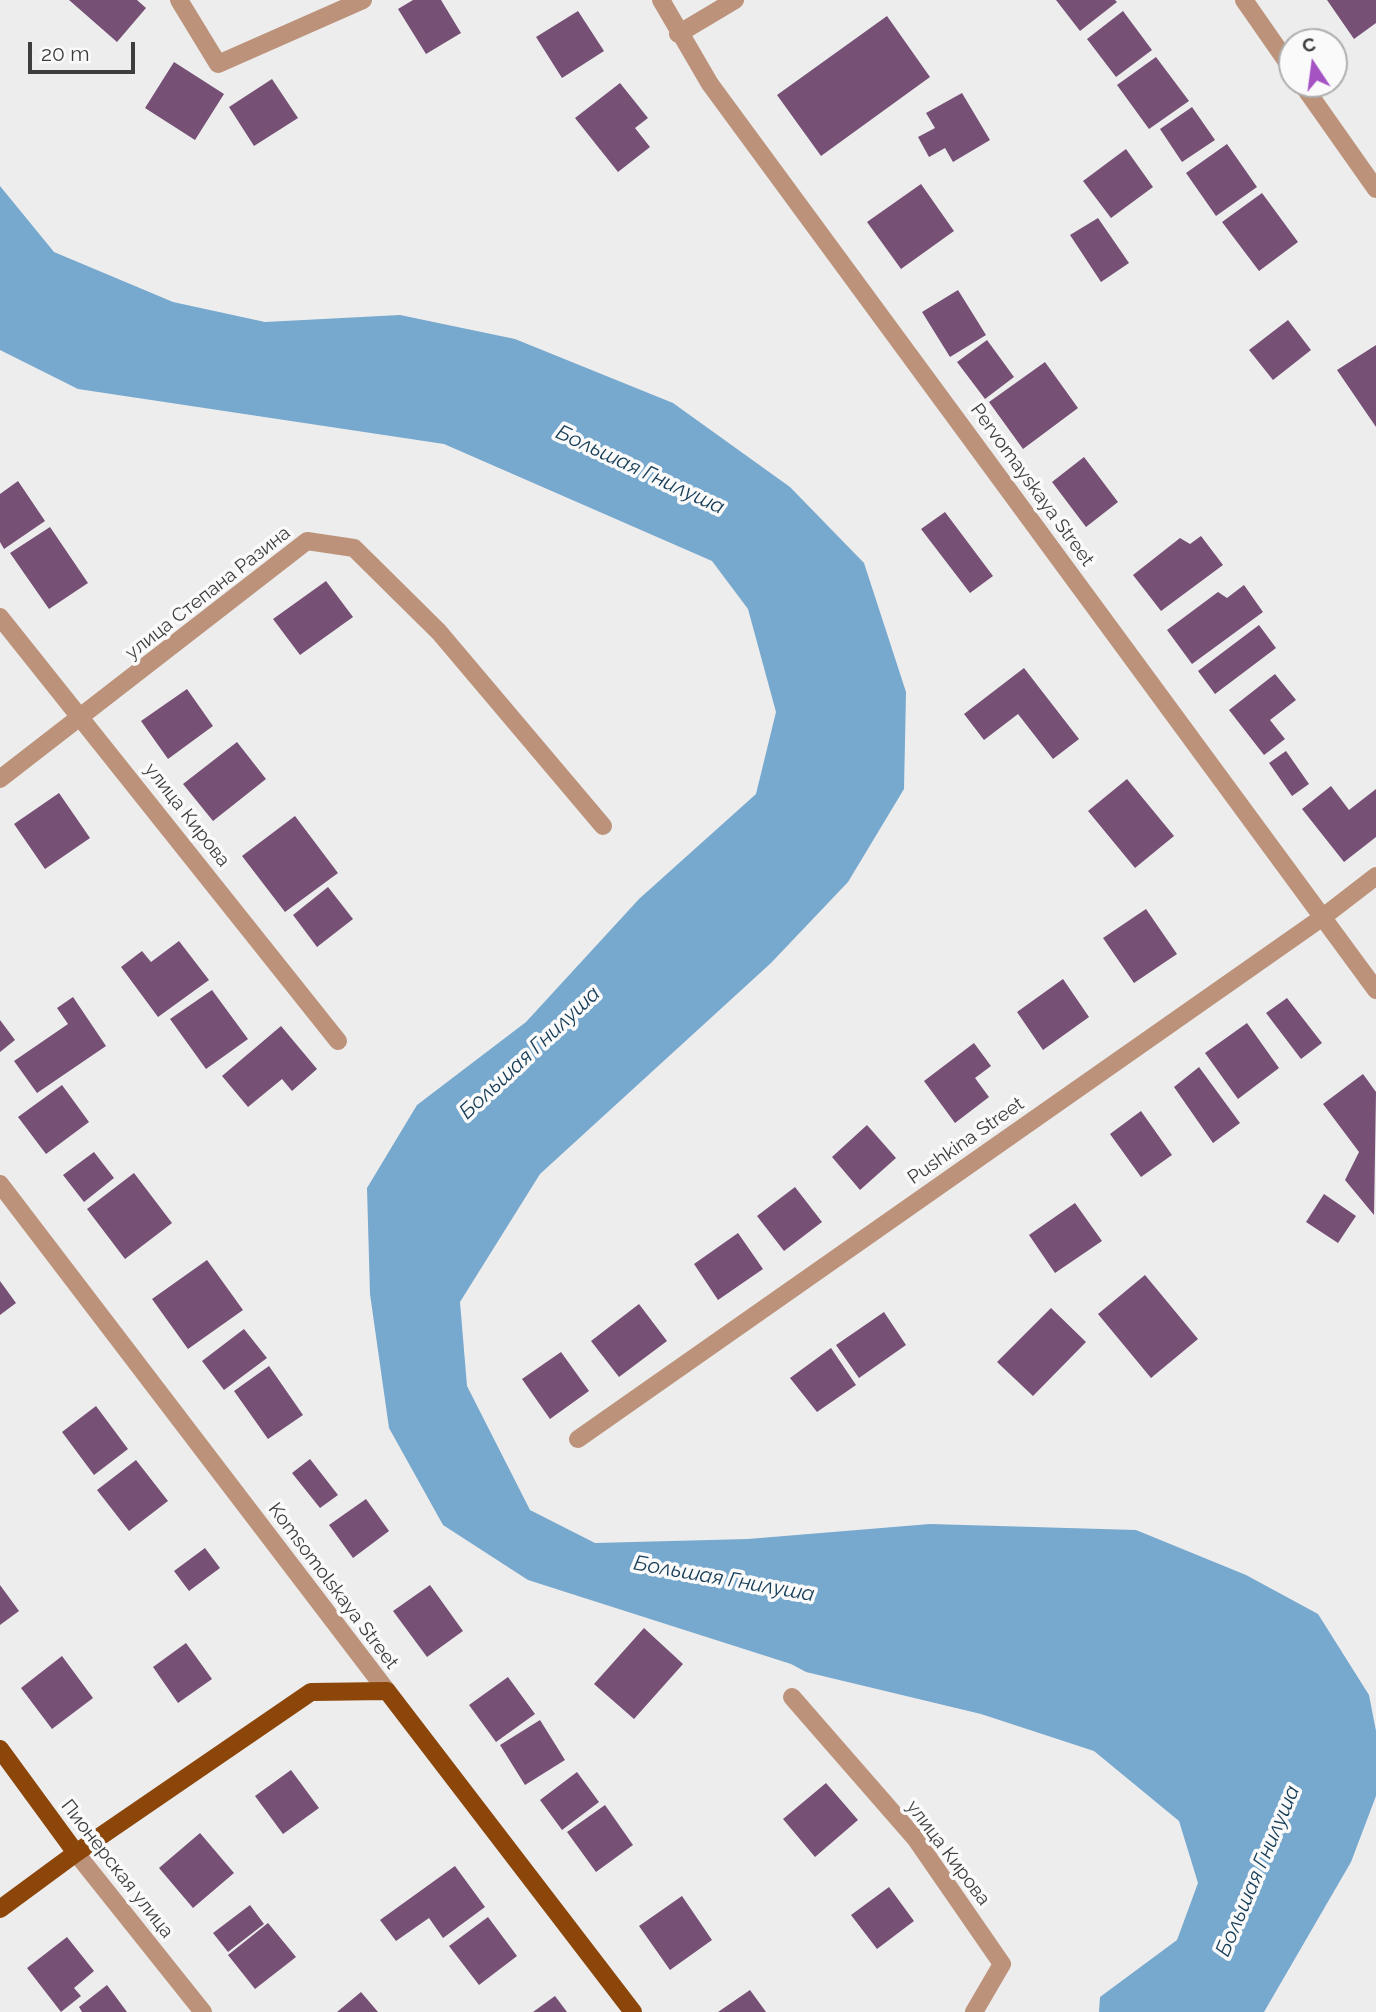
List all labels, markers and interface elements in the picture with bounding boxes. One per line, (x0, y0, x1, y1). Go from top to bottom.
scale bar (32, 28, 138, 72)
north arrow (1278, 28, 1348, 98)
text: С (1300, 32, 1318, 57)
text: 20 m (41, 41, 89, 66)
street label: Pervomayskaya Street (965, 399, 1099, 571)
water label: Большая Гнилуша (552, 420, 728, 520)
street label: улица Степана Разина (121, 522, 295, 664)
street label: улица Кирова (139, 759, 235, 871)
water label: Большая Гнилуша (454, 981, 606, 1125)
street label: Pushkina Street (904, 1093, 1028, 1189)
street label: Komsomolskaya Street (263, 1498, 403, 1674)
water label: Большая Гнилуша (632, 1551, 816, 1607)
water label: Большая Гнилуша (1211, 1782, 1305, 1960)
street label: Пионерская улица (56, 1795, 178, 1943)
street label: улица Кирова (901, 1796, 995, 1910)

